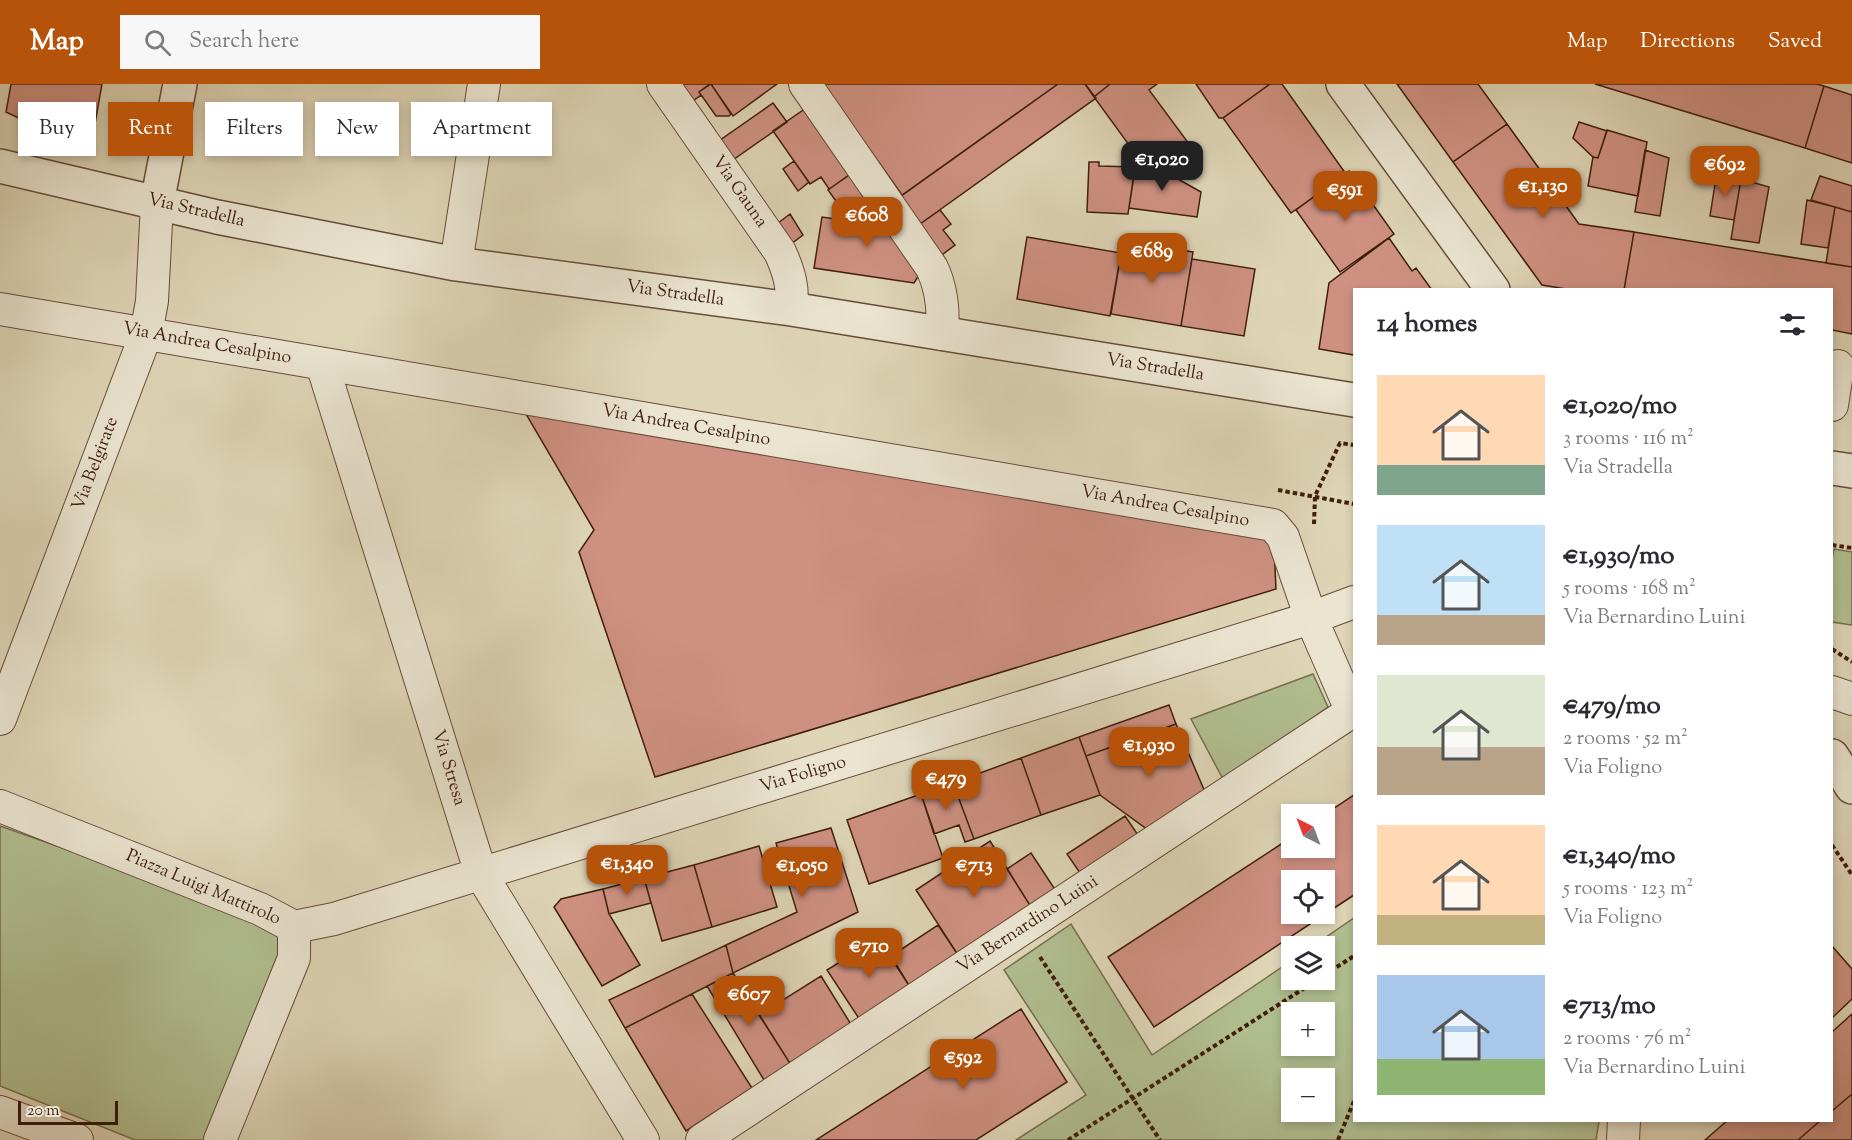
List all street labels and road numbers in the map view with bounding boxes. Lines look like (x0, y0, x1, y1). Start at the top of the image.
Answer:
street label: Via Gauna (705, 151, 773, 233)
street label: Via Stradella (145, 187, 247, 235)
street label: Via Stradella (624, 274, 726, 314)
street label: Via Andrea Cesalpino (121, 316, 294, 372)
street label: Via Stradella (1104, 347, 1206, 389)
street label: Via Andrea Cesalpino (600, 398, 773, 454)
street label: Via Belgirate (66, 413, 126, 515)
street label: Via Andrea Cesalpino (1079, 479, 1252, 535)
street label: Via Stresa (424, 727, 472, 809)
street label: Via Foligno (756, 749, 850, 800)
street label: Piazza Luigi Mattirolo (121, 844, 285, 932)
street label: Via Bernardino Luini (952, 869, 1104, 981)

